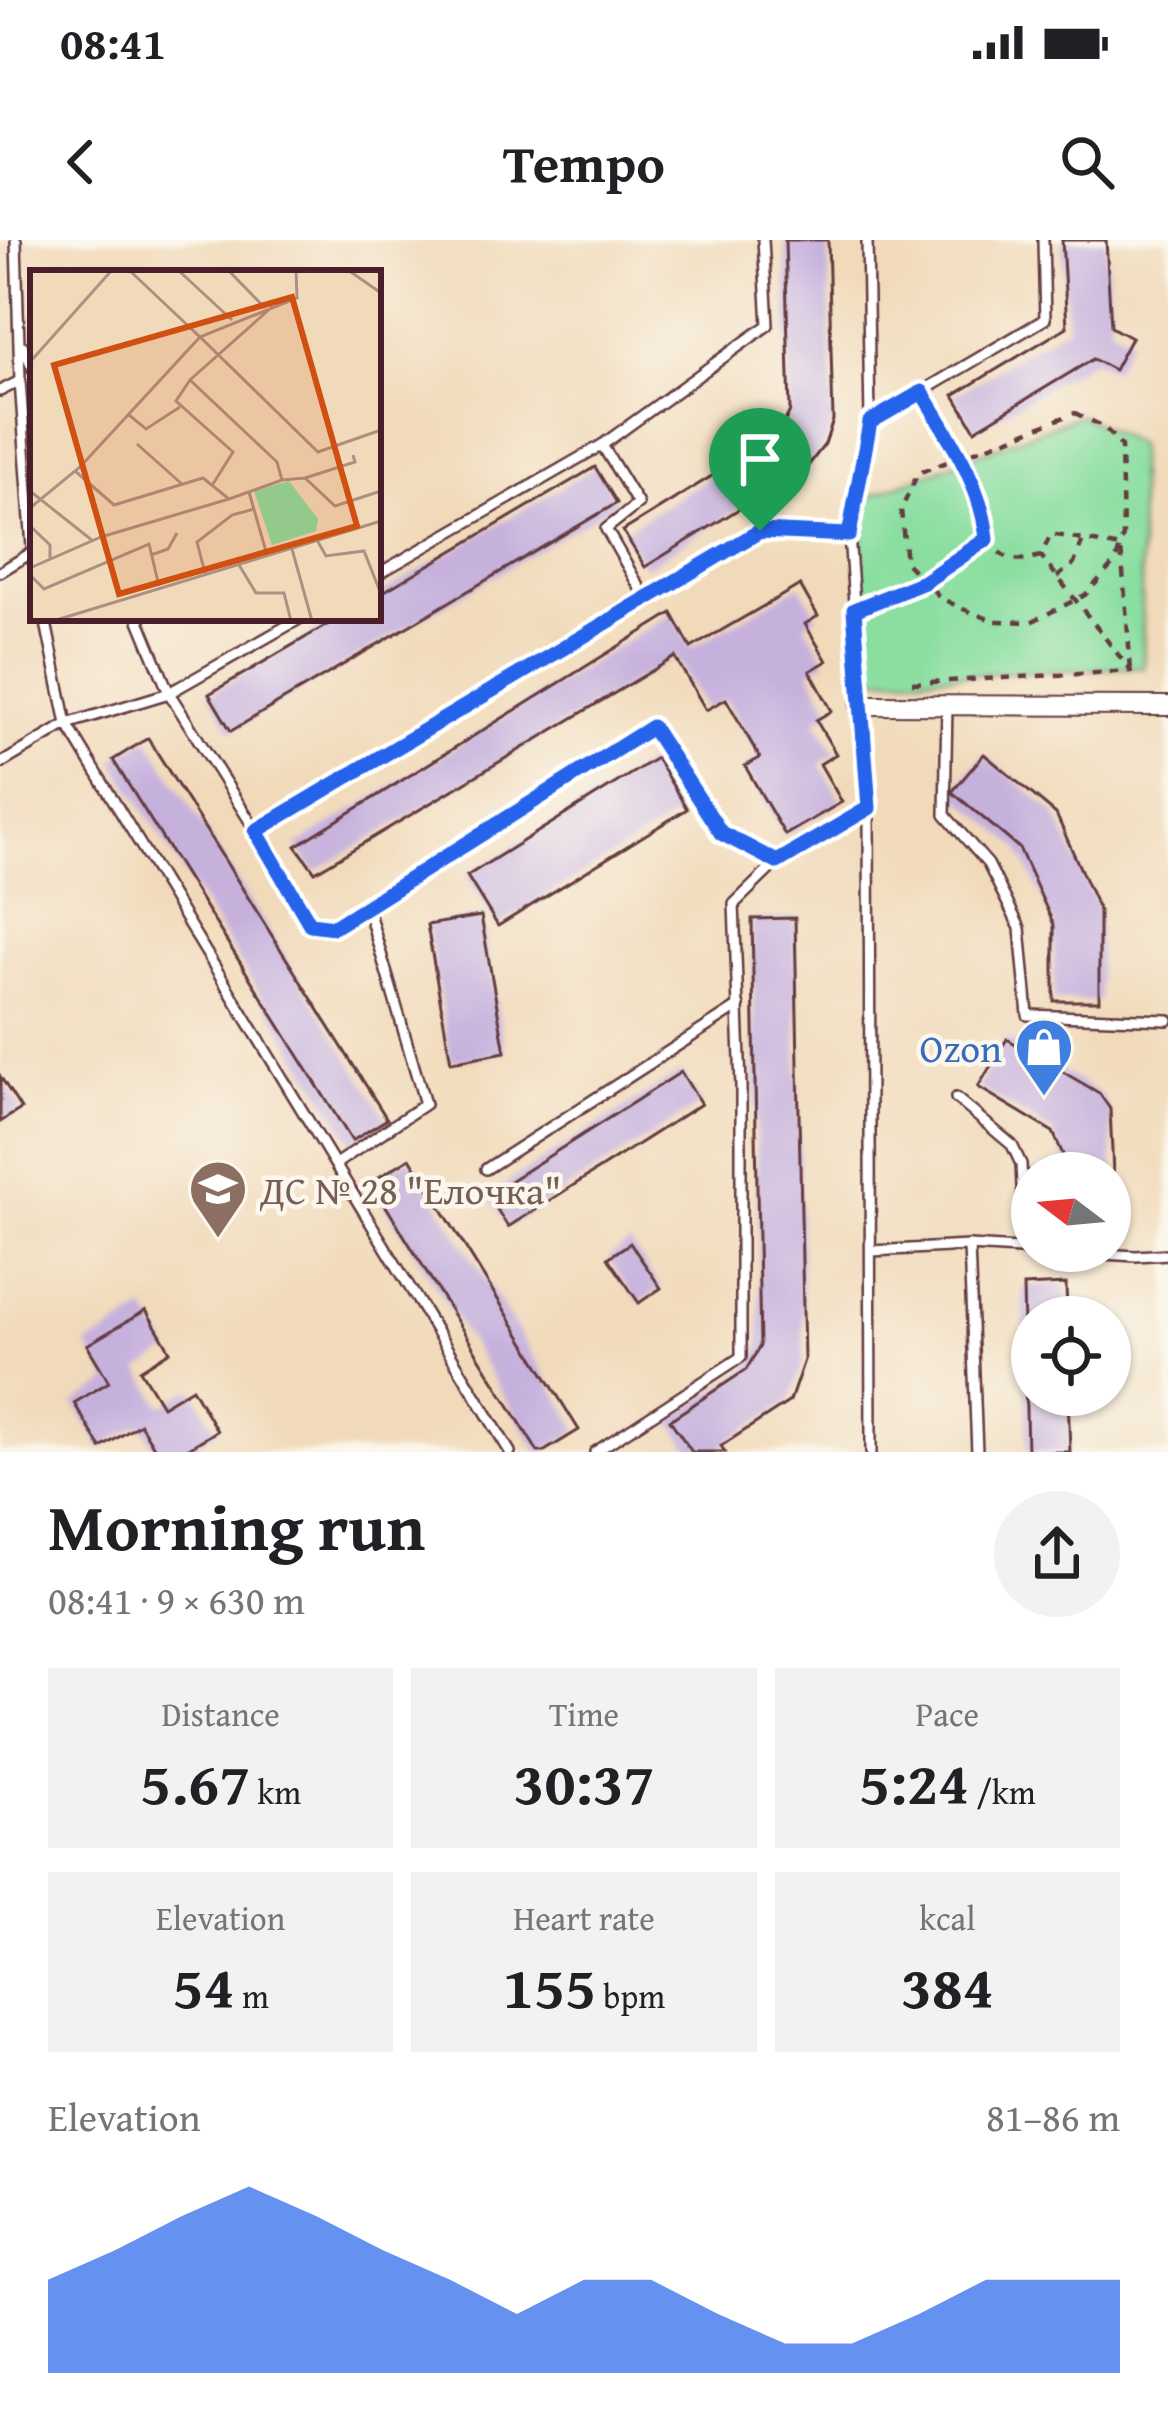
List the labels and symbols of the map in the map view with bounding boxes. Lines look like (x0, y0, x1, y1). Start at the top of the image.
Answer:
inset map (30, 270, 381, 621)
pin (709, 408, 811, 531)
shop icon: Ozon (1013, 1016, 1075, 1098)
place label: Ozon (919, 1019, 1002, 1076)
north arrow (1011, 1152, 1131, 1272)
school or university icon: ДС № 28 "Елочка" (187, 1158, 249, 1240)
place label: ДС № 28 "Елочка" (259, 1161, 562, 1218)

